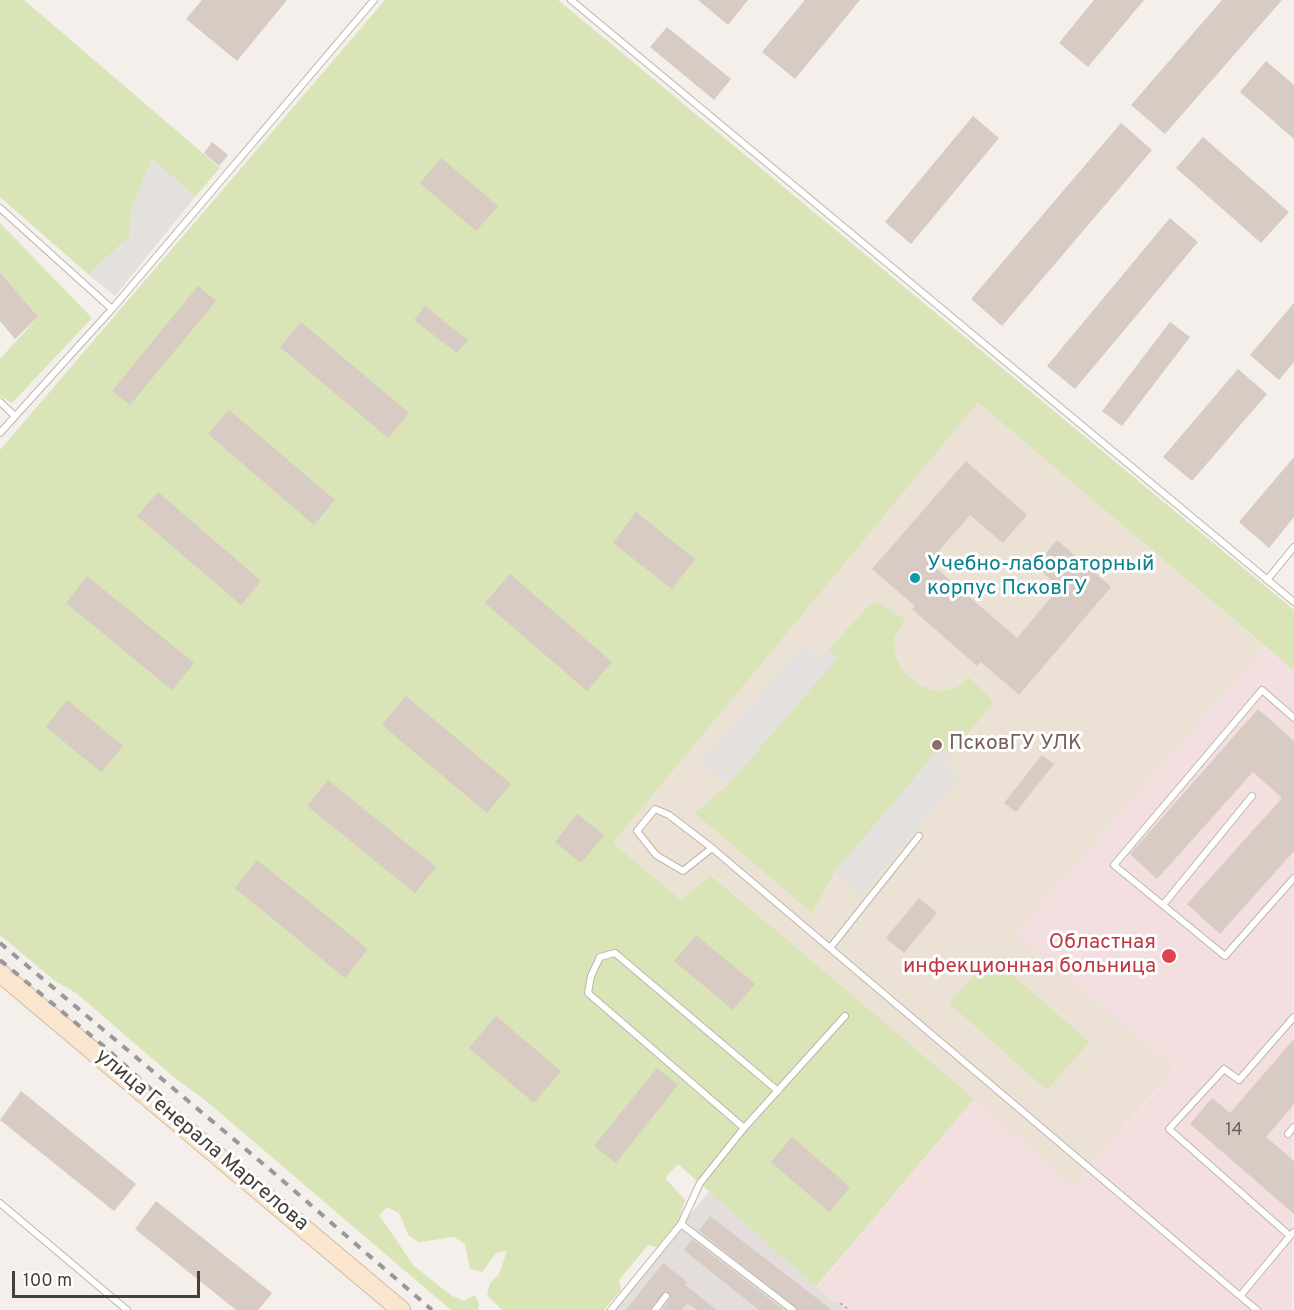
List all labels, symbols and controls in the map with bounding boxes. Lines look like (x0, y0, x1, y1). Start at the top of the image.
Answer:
place label: Учебно-лабораторный корпус ПсковГУ (927, 553, 1154, 603)
marker: Учебно-лабораторный корпус ПсковГУ (908, 571, 922, 585)
place label: ПсковГУ УЛК (949, 732, 1082, 758)
marker: ПсковГУ УЛК (930, 738, 944, 752)
place label: Областная инфекционная больница (903, 931, 1156, 981)
marker: Областная инфекционная больница (1160, 947, 1178, 965)
street label: улица Генерала Маргелова (89, 1044, 313, 1238)
house number: 14 (1225, 1120, 1243, 1142)
scale bar (15, 1259, 202, 1297)
text: 100 m (23, 1270, 72, 1293)

